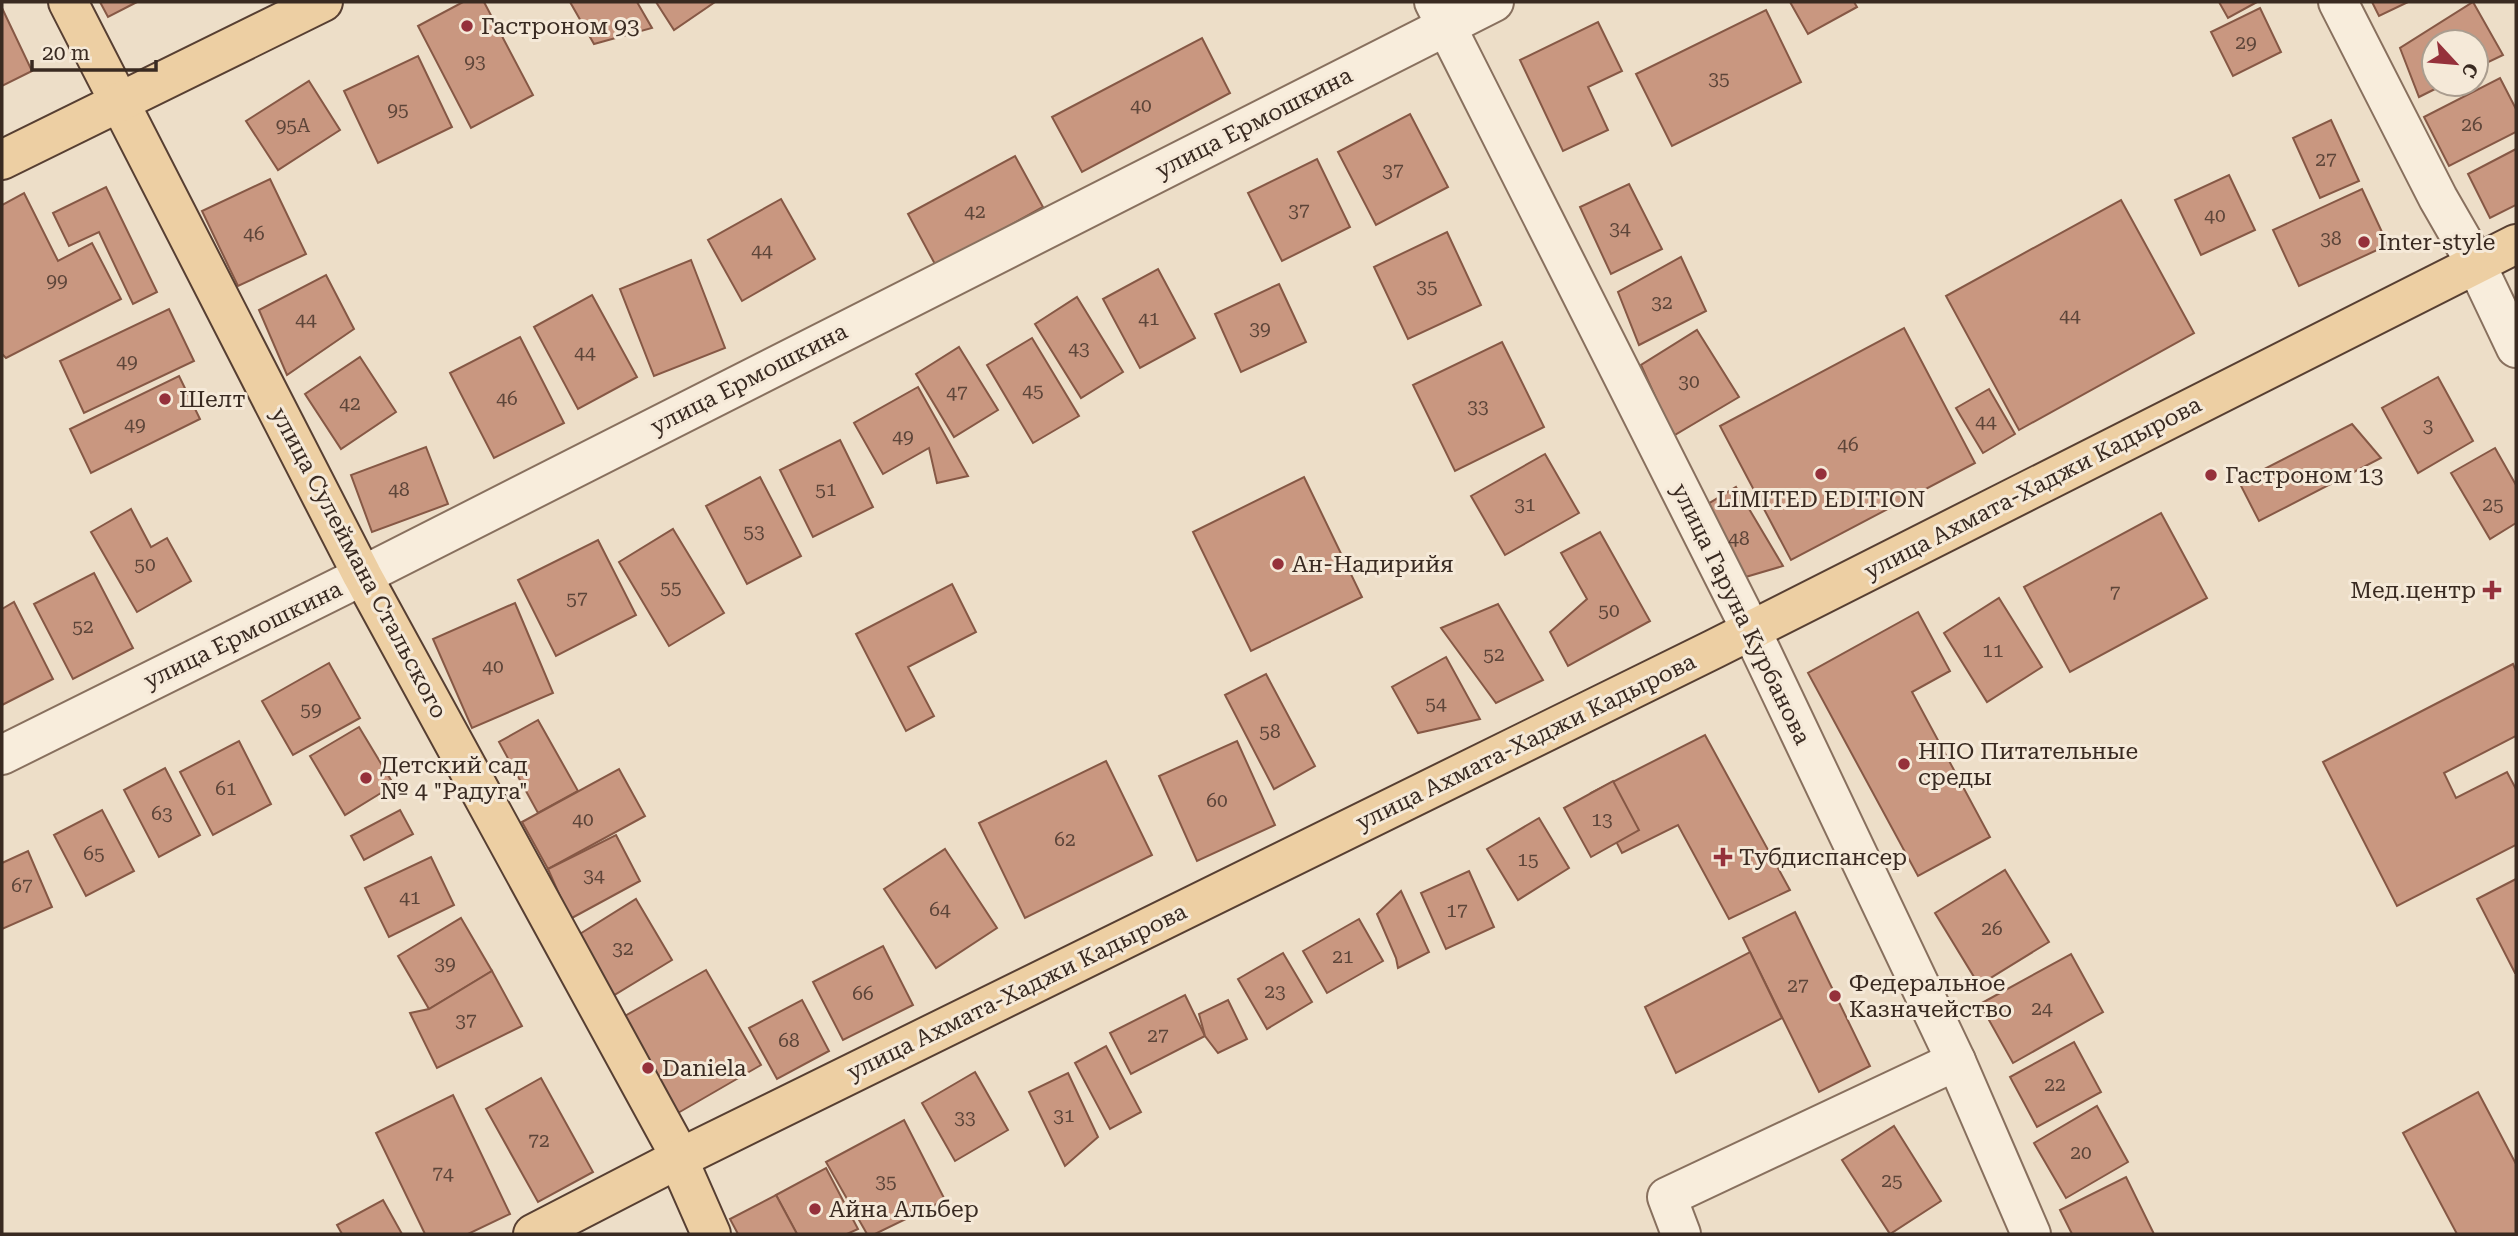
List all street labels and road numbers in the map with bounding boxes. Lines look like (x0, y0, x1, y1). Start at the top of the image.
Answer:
street label: улица Ермошкина (1151, 61, 1357, 184)
street label: улица Ермошкина (646, 317, 852, 440)
street label: улица Ахмата-Хаджи Кадырова (1860, 391, 2206, 585)
street label: улица Сулеймана Стальского (265, 403, 453, 723)
street label: улица Гаруна Курбанова (1666, 479, 1816, 749)
street label: улица Ермошкина (140, 575, 347, 695)
street label: улица Ахмата-Хаджи Кадырова (1352, 648, 1701, 836)
street label: улица Ахмата-Хаджи Кадырова (843, 898, 1192, 1086)

